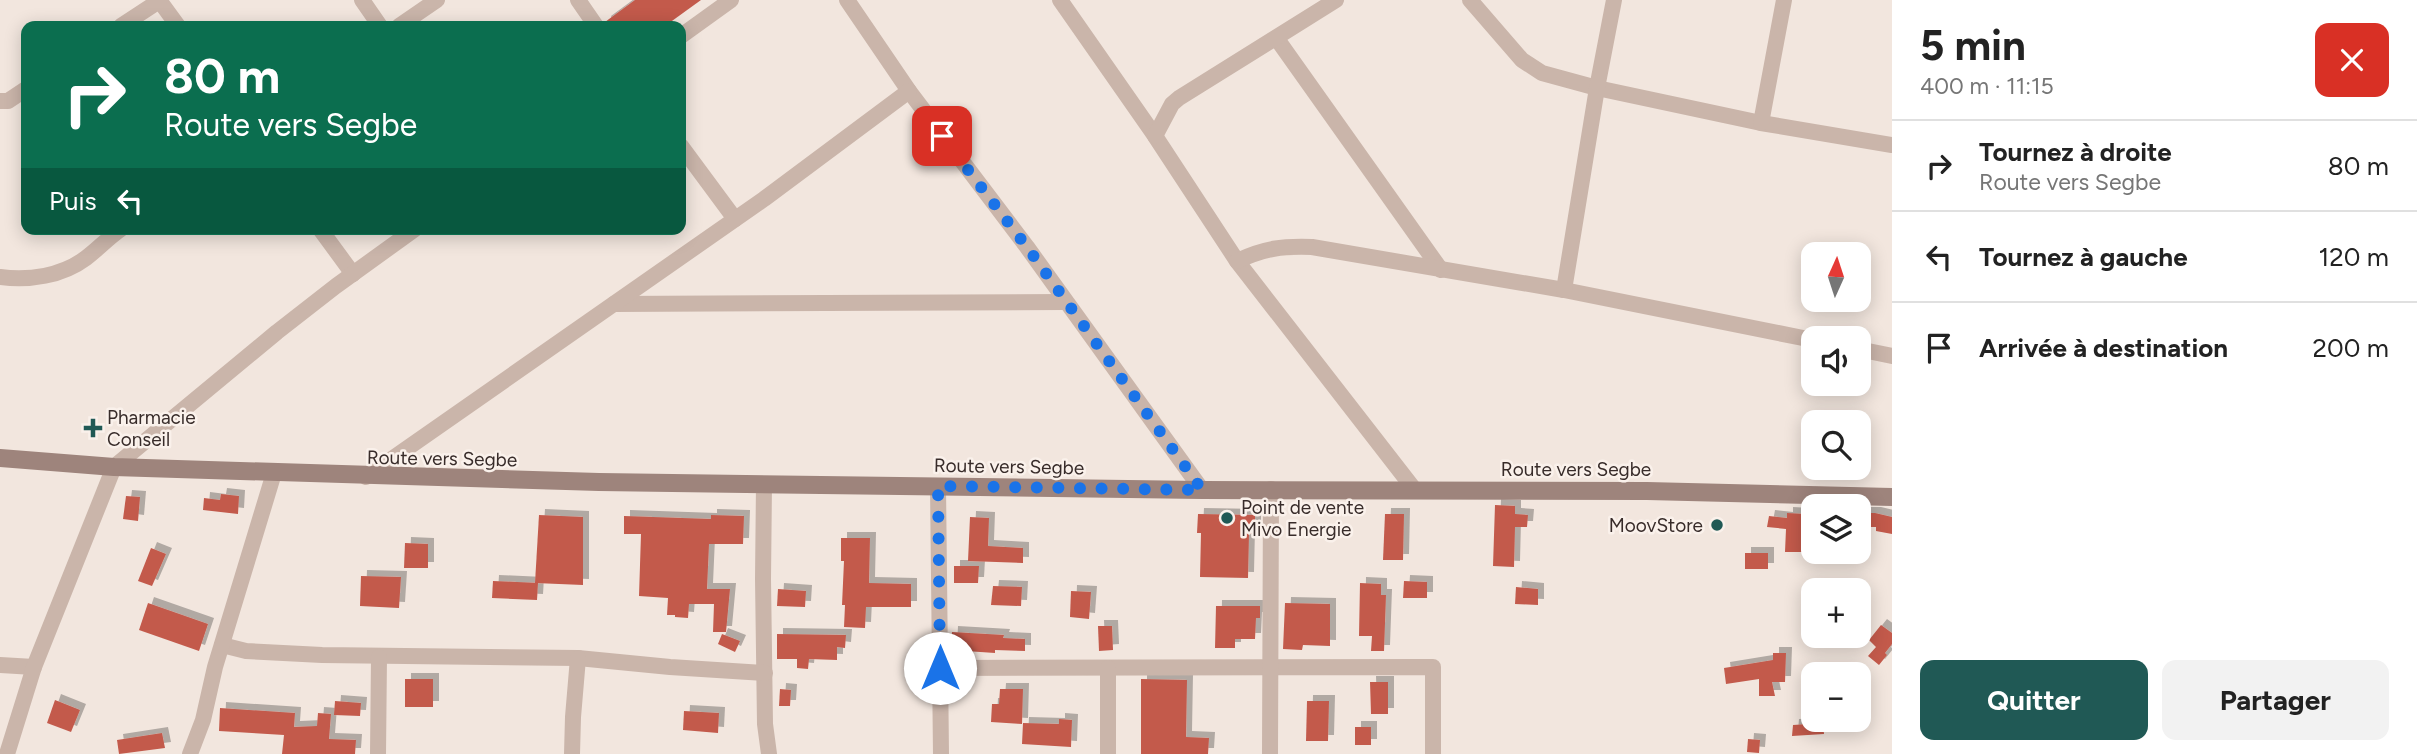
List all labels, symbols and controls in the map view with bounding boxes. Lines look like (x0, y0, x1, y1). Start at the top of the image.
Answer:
text: 5 min (1920, 20, 2026, 71)
button: close (2315, 23, 2389, 97)
text: 80 m (164, 46, 280, 105)
icon: right (49, 49, 140, 140)
text: 400 m · 11:15 (1920, 72, 2054, 100)
text: Route vers Segbe (164, 106, 417, 144)
pin (912, 106, 972, 166)
icon: arrive (923, 117, 961, 155)
text: Tournez à droite (1979, 136, 2172, 168)
icon: right (1920, 147, 1958, 185)
text: 80 m (2328, 150, 2389, 182)
text: Route vers Segbe (1979, 168, 2161, 196)
icon: left (111, 182, 149, 220)
text: Puis (49, 185, 97, 217)
icon: left (1920, 238, 1958, 276)
text: Tournez à gauche (1979, 241, 2188, 273)
text: 120 m (2319, 241, 2389, 273)
north arrow (1801, 242, 1871, 312)
map controls (1801, 242, 1871, 732)
button: sound (1801, 326, 1871, 396)
icon: arrive (1920, 329, 1958, 367)
text: Arrivée à destination (1979, 332, 2228, 364)
text: 200 m (2313, 332, 2389, 364)
place label: Pharmacie Conseil (107, 406, 196, 451)
button: search (1801, 410, 1871, 480)
marker: Pharmacie Conseil (85, 420, 101, 436)
street label: Route vers Segbe (367, 446, 517, 471)
street label: Route vers Segbe (934, 454, 1084, 479)
street label: Route vers Segbe (1501, 458, 1651, 481)
button: layers (1801, 494, 1871, 564)
place label: Point de vente Mivo Energie (1241, 496, 1364, 541)
marker: Point de vente Mivo Energie (1219, 510, 1235, 526)
place label: MoovStore (1609, 514, 1703, 537)
marker: MoovStore (1709, 517, 1725, 533)
button: + (1801, 578, 1871, 648)
position arrow (903, 631, 977, 705)
button: Quitter (1920, 660, 2148, 740)
button: Partager (2162, 660, 2389, 740)
button: − (1801, 662, 1871, 732)

